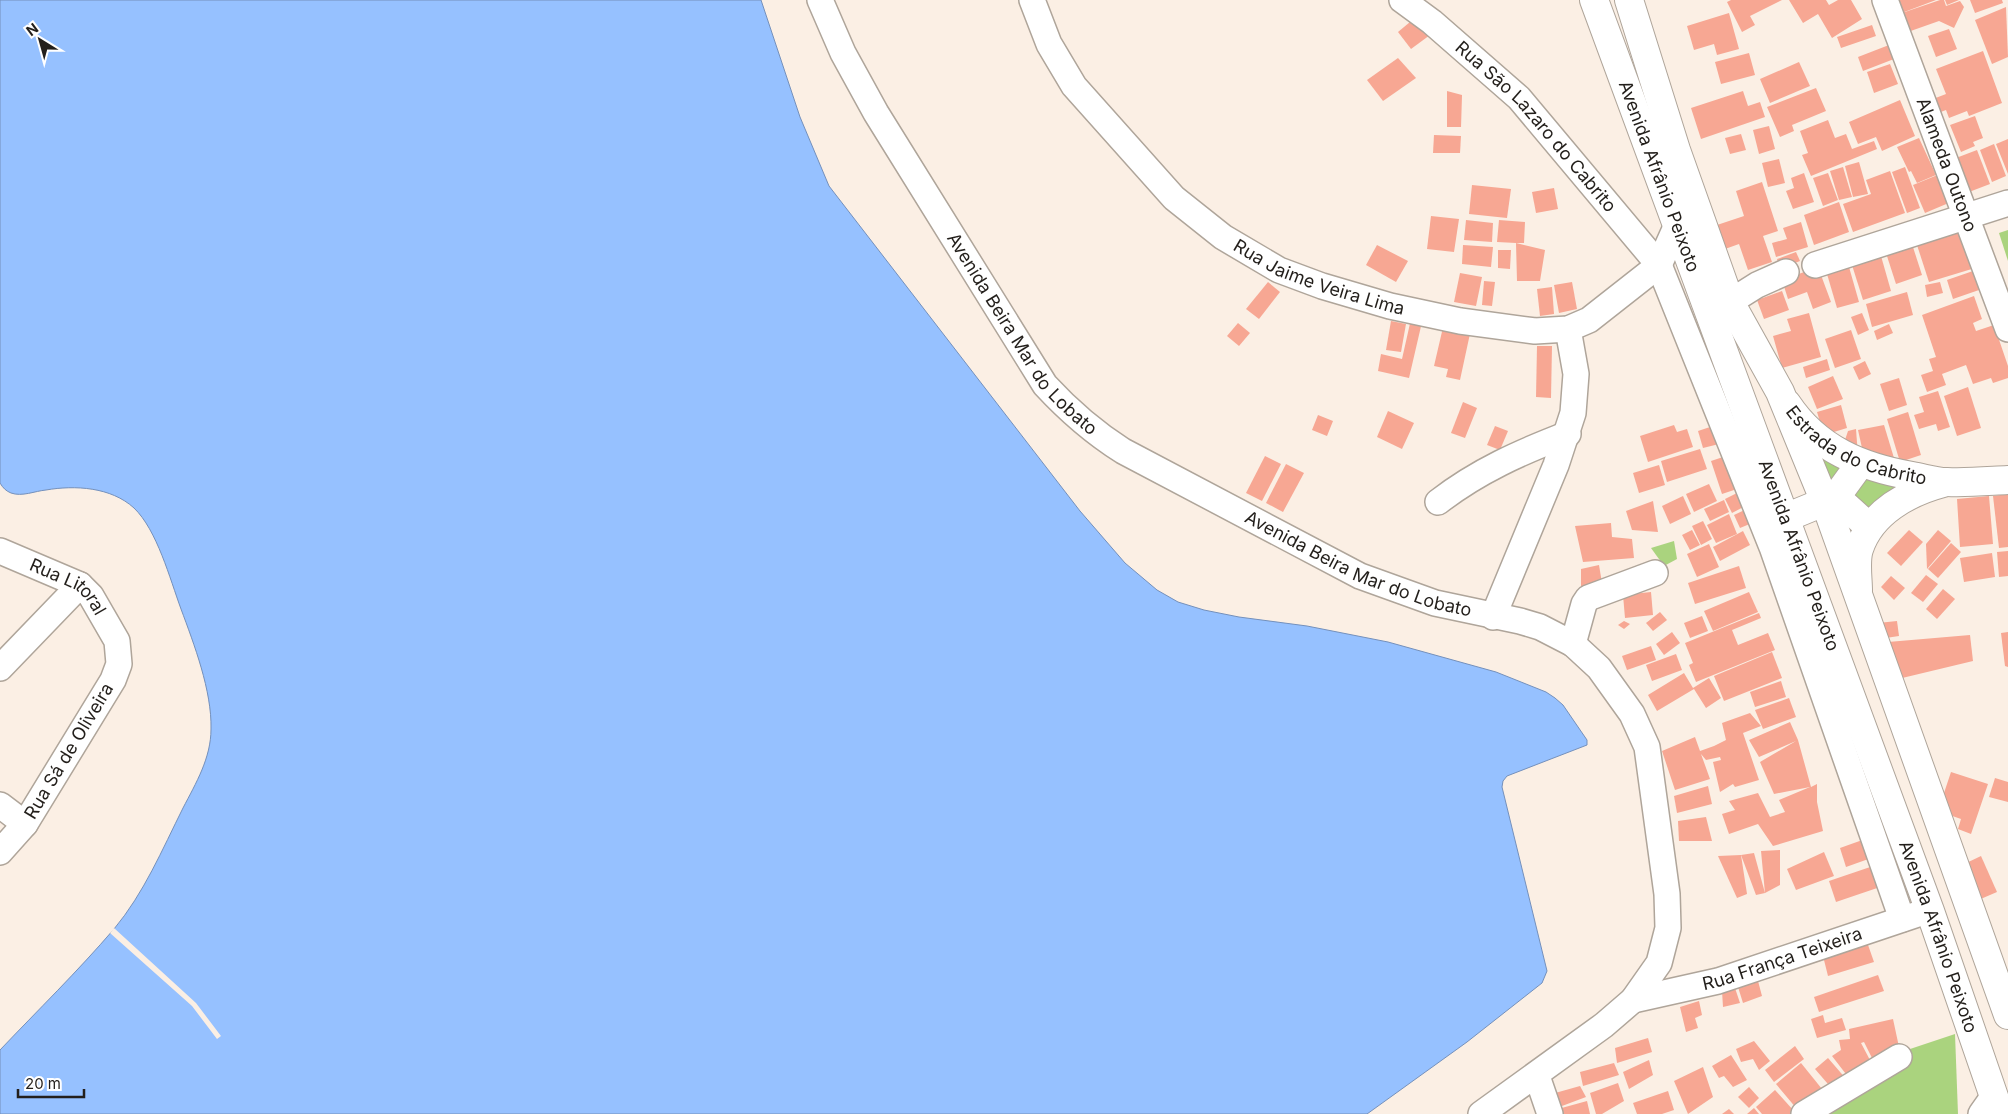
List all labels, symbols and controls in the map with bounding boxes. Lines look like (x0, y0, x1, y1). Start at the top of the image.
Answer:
north arrow (15, 15, 65, 65)
text: N (22, 19, 41, 39)
street label: Rua São Lazaro do Cabrito (1451, 36, 1621, 216)
street label: Avenida Afrânio Peixoto (1615, 78, 1704, 275)
street label: Alameda Outono (1912, 95, 1982, 235)
street label: Avenida Beira Mar do Lobato (943, 229, 1102, 439)
street label: Rua Jaime Veira Lima (1230, 235, 1407, 319)
street label: Estrada do Cabrito (1782, 401, 1929, 489)
street label: Avenida Afrânio Peixoto (1754, 457, 1844, 654)
street label: Avenida Beira Mar do Lobato (1242, 506, 1473, 620)
street label: Rua Litoral (27, 554, 111, 619)
street label: Rua Sá de Oliveira (20, 679, 117, 822)
street label: Avenida Afrânio Peixoto (1895, 838, 1982, 1036)
street label: Rua França Teixeira (1700, 922, 1865, 994)
scale bar (18, 1066, 84, 1098)
text: 20 m (25, 1074, 61, 1093)

